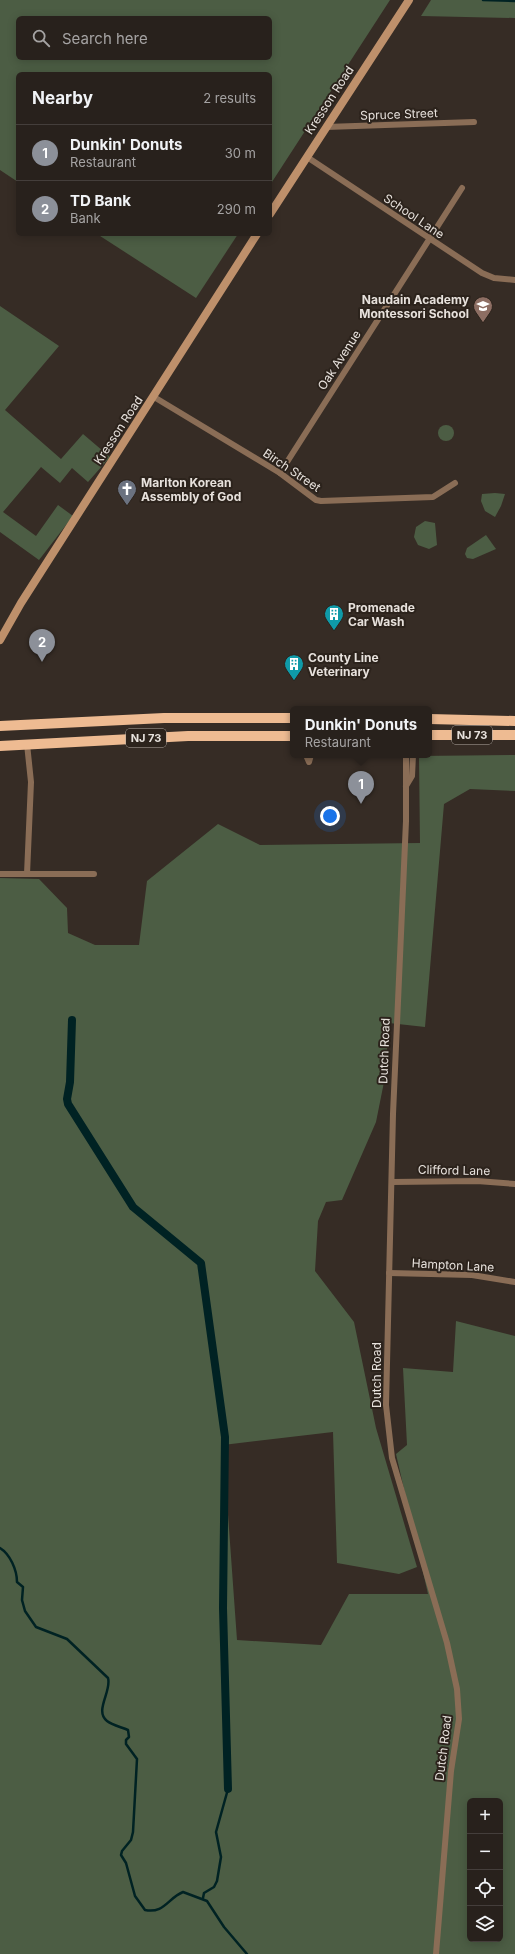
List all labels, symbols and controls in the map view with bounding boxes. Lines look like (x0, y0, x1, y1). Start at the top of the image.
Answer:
search box (16, 16, 272, 60)
icon: search (30, 27, 52, 49)
text: Search here (62, 29, 148, 48)
street label: Kresson Road (301, 63, 357, 137)
text: Nearby (32, 88, 93, 108)
text: 2 results (203, 90, 256, 106)
street label: Spruce Street (360, 105, 438, 123)
text: Dunkin' Donuts (70, 135, 182, 154)
text: 1 (42, 145, 48, 161)
text: 30 m (225, 145, 256, 161)
text: Restaurant (70, 154, 136, 170)
street label: School Lane (381, 190, 447, 242)
text: TD Bank (70, 191, 131, 210)
text: 2 (41, 201, 49, 217)
text: 290 m (217, 201, 256, 217)
text: Bank (70, 210, 101, 226)
place label: Naudain Academy Montessori School (359, 292, 470, 321)
school or university icon: Naudain Academy Montessori School (472, 295, 494, 323)
street label: Oak Avenue (314, 327, 364, 393)
street label: Kresson Road (90, 393, 146, 467)
street label: Birch Street (260, 445, 324, 495)
place label: Marlton Korean Assembly of God (141, 475, 241, 504)
church icon: Marlton Korean Assembly of God (116, 478, 138, 506)
place label: Promenade Car Wash (348, 600, 415, 629)
building icon: Promenade Car Wash (323, 603, 345, 631)
pin: 2 (29, 629, 55, 662)
place label: County Line Veterinary (308, 650, 379, 679)
building icon: County Line Veterinary (283, 653, 305, 681)
popup (290, 706, 432, 758)
text: Dunkin' Donuts (305, 715, 417, 734)
road number: NJ 73 (452, 726, 492, 744)
road number: NJ 73 (126, 729, 166, 747)
text: Restaurant (305, 734, 371, 750)
pin: 1 (348, 771, 374, 804)
your location (320, 806, 340, 826)
street label: Dutch Road (375, 1018, 393, 1084)
street label: Clifford Lane (418, 1162, 490, 1178)
street label: Hampton Lane (411, 1255, 495, 1275)
street label: Dutch Road (369, 1342, 384, 1408)
street label: Dutch Road (432, 1714, 454, 1782)
map controls (467, 1798, 503, 1942)
button: + (467, 1798, 503, 1834)
button: − (467, 1834, 503, 1870)
button: locate (467, 1870, 503, 1906)
button: layers (467, 1906, 503, 1942)

